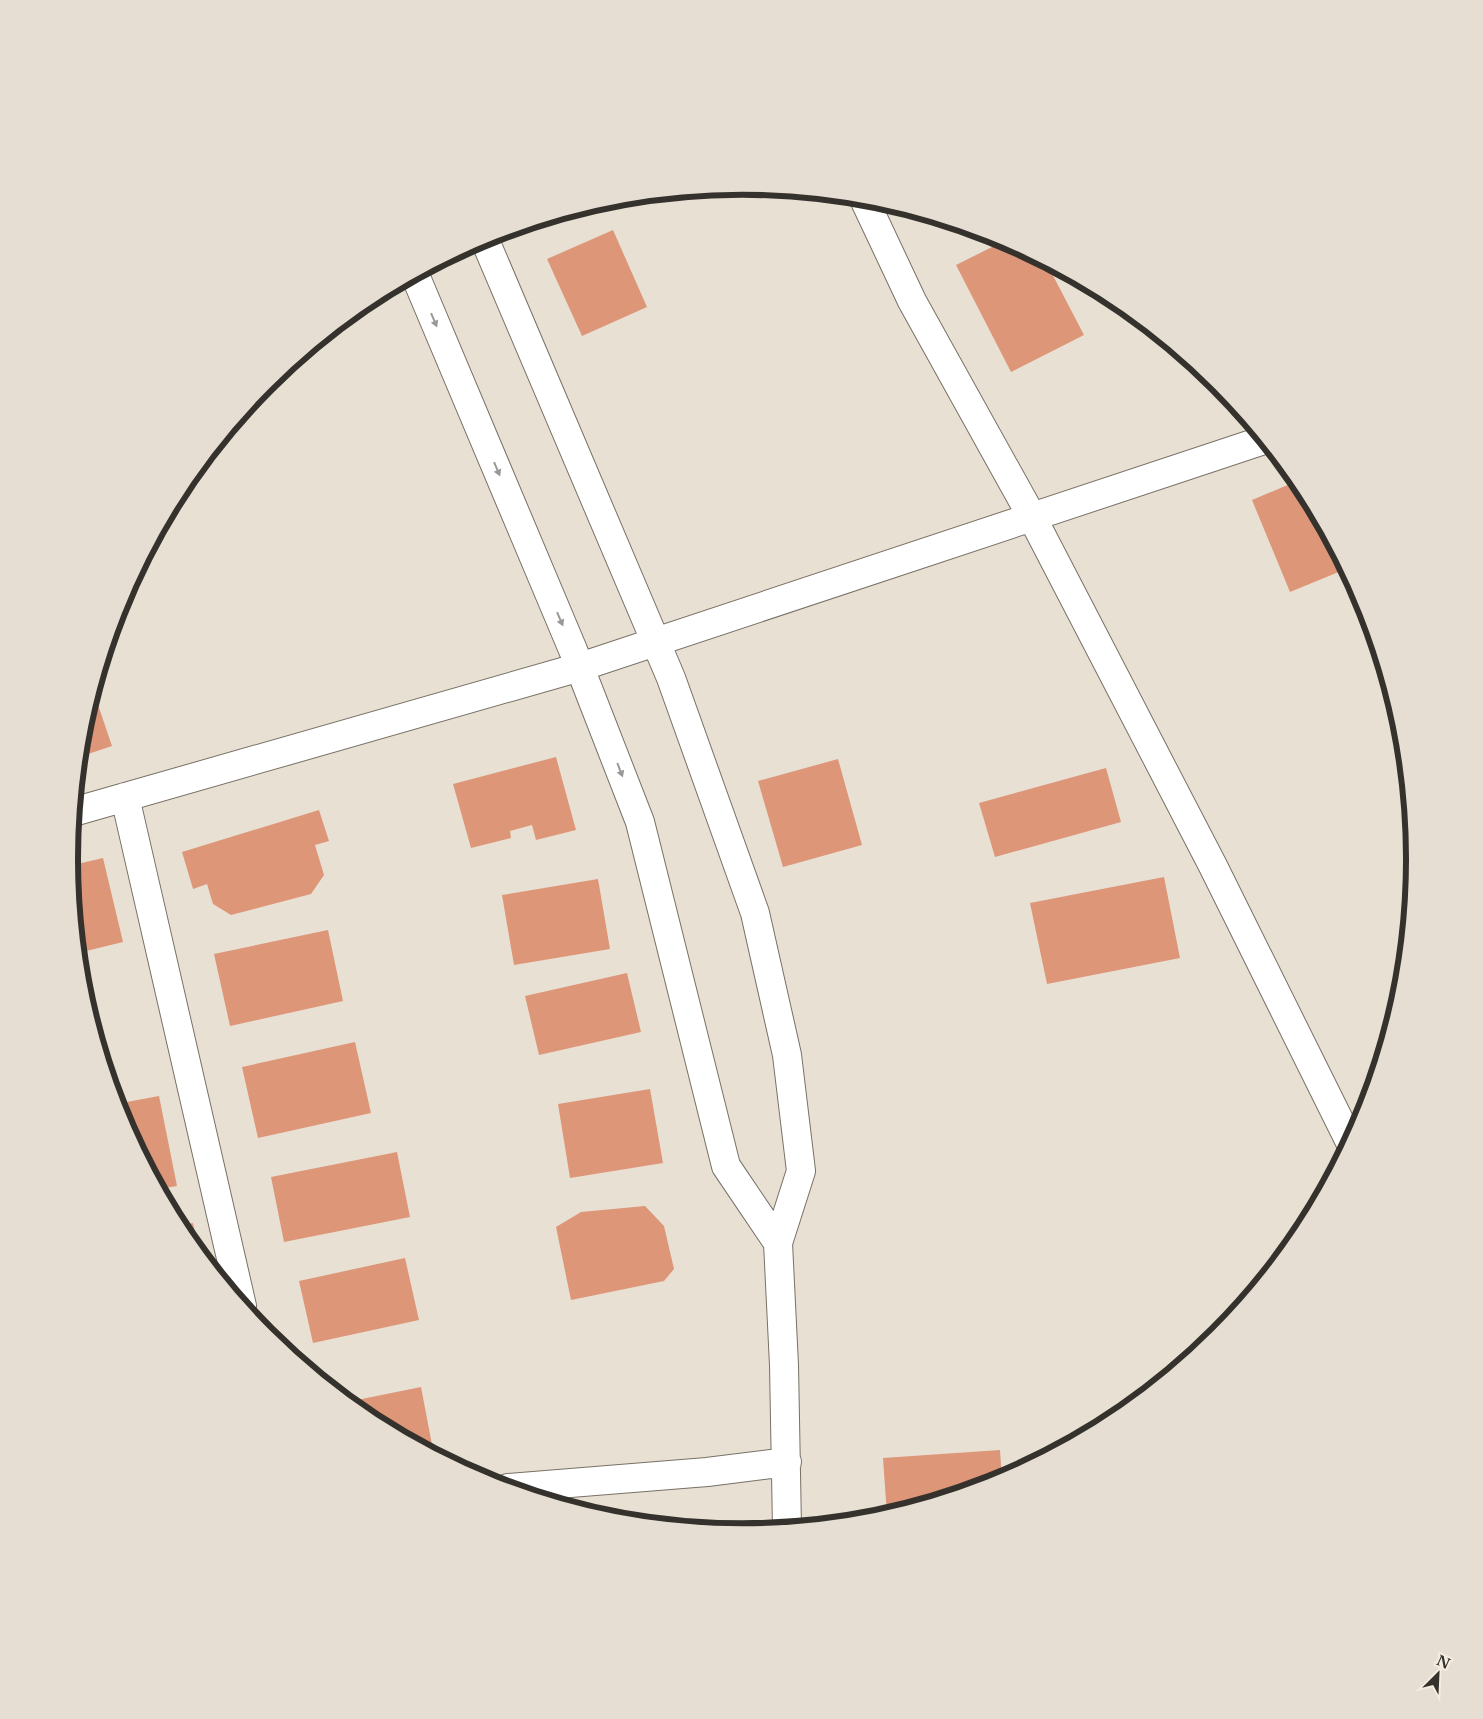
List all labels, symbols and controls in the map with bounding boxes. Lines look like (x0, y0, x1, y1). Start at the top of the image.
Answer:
one-way arrow (431, 313, 439, 327)
one-way arrow (494, 462, 502, 476)
one-way arrow (556, 612, 564, 627)
one-way arrow (617, 763, 624, 778)
north arrow (1413, 1649, 1463, 1699)
text: N (1434, 1651, 1453, 1673)

